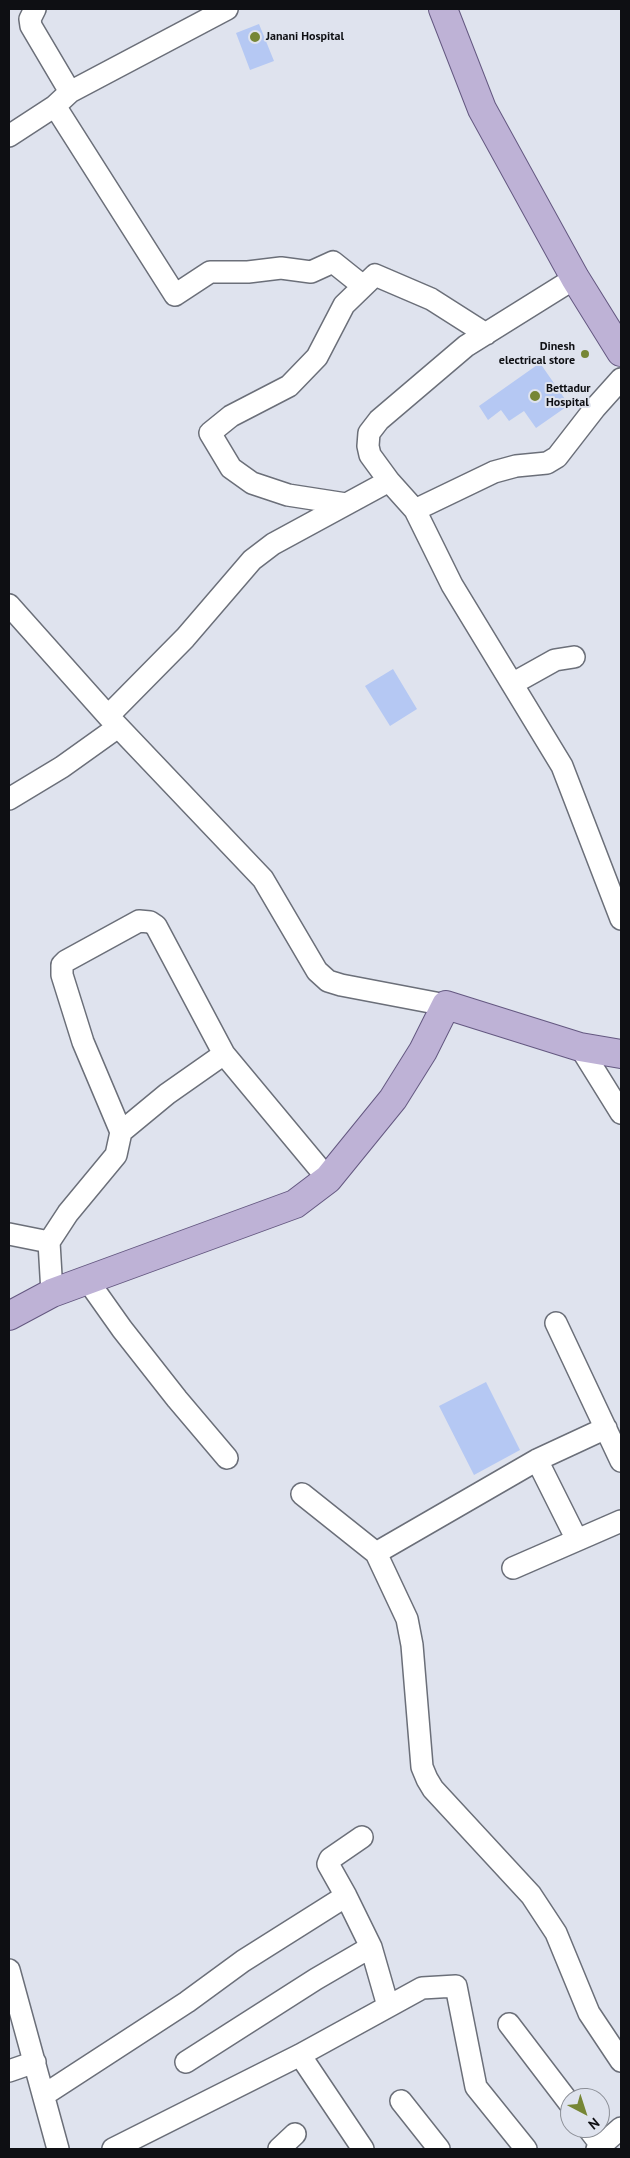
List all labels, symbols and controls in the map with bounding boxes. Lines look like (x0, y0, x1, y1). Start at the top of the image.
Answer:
marker: Janani Hospital (248, 30, 262, 44)
place label: Janani Hospital (266, 30, 344, 44)
place label: Dinesh electrical store (499, 340, 575, 368)
marker: Dinesh electrical store (579, 348, 591, 360)
place label: Bettadur Hospital (546, 382, 591, 410)
marker: Bettadur Hospital (528, 389, 542, 403)
north arrow (560, 2088, 610, 2138)
text: N (585, 2114, 603, 2134)

